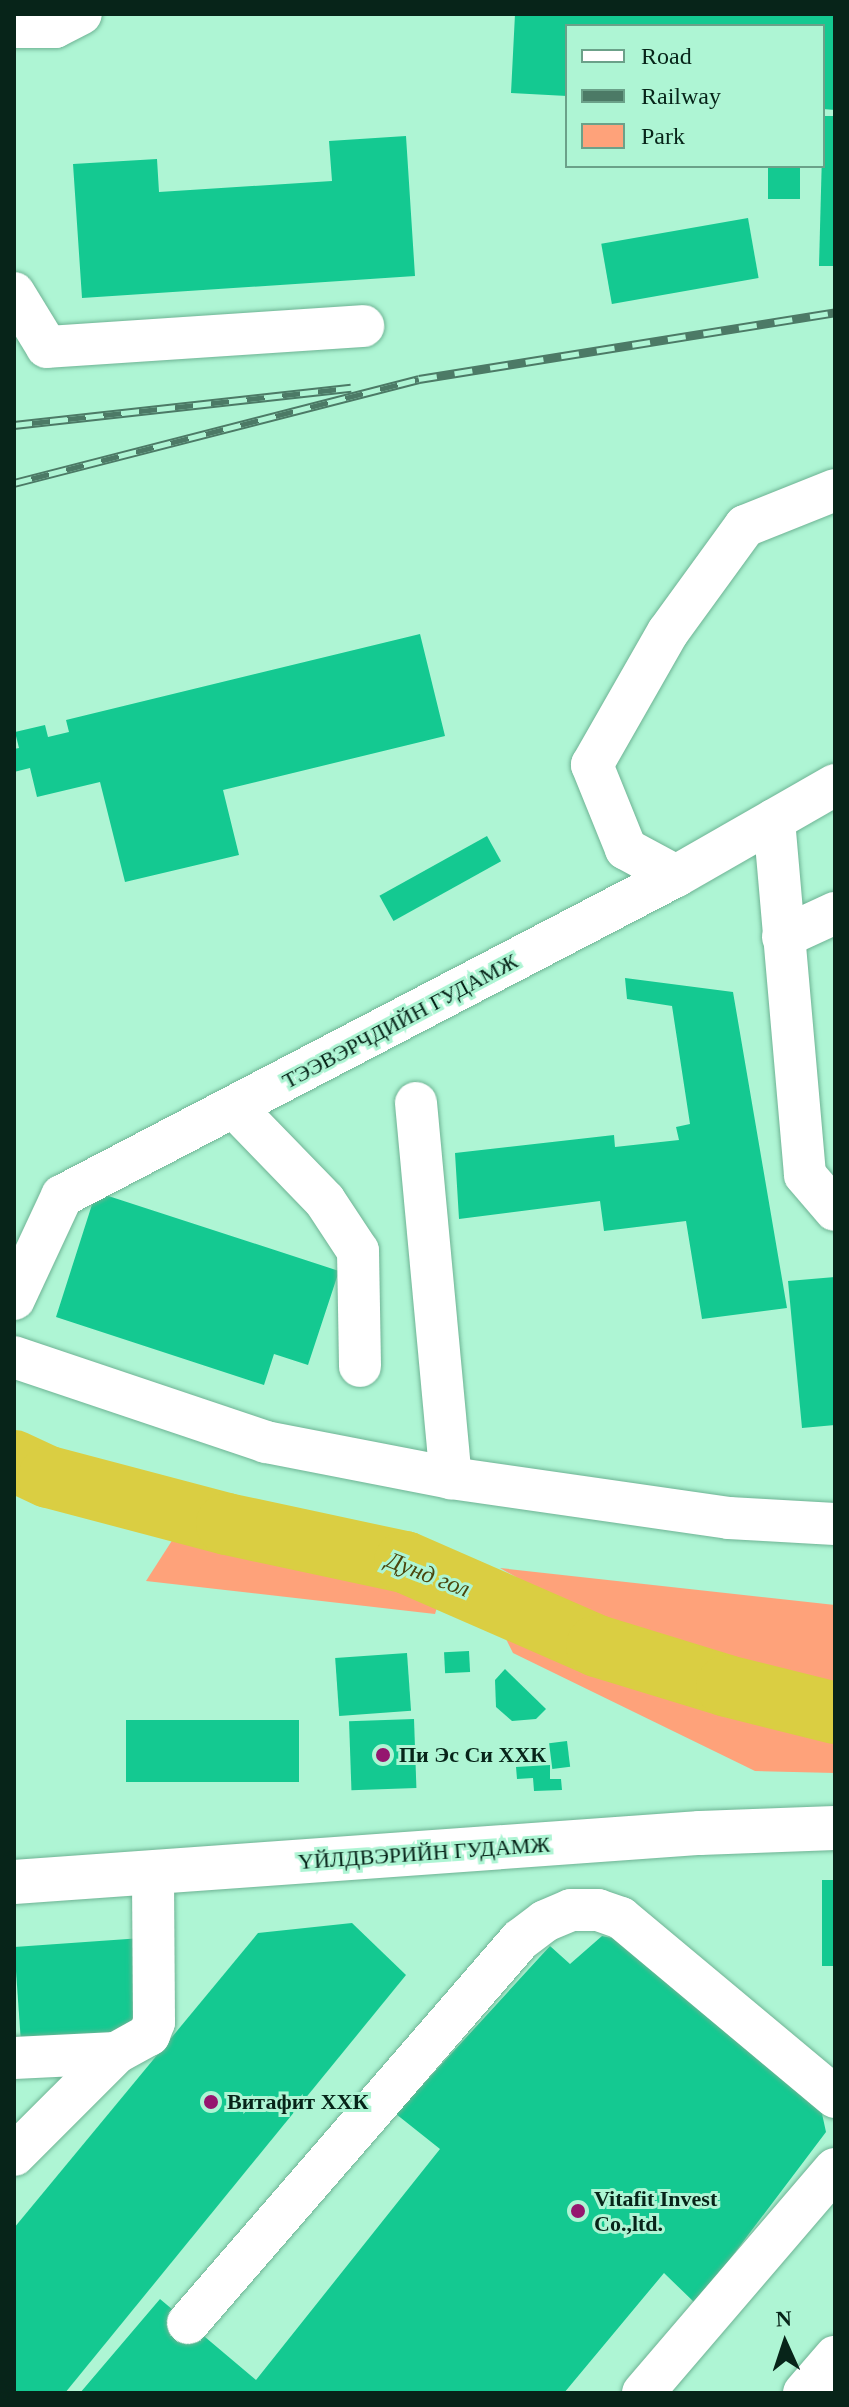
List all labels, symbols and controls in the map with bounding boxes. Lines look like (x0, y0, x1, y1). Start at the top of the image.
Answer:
legend (565, 24, 825, 168)
text: Road (641, 43, 692, 69)
text: Railway (641, 83, 721, 109)
text: Park (641, 123, 685, 149)
street label: ТЭЭВЭРЧДИЙН ГУДАМЖ (278, 948, 522, 1094)
water label: Дунд гол (382, 1546, 474, 1604)
place label: Пи Эс Си ХХК (399, 1742, 546, 1768)
marker: Пи Эс Си ХХК (374, 1746, 392, 1764)
street label: YЙЛДВЭРИЙН ГУДАМЖ (297, 1831, 551, 1875)
place label: Витафит ХХК (227, 2089, 368, 2115)
marker: Витафит ХХК (202, 2093, 220, 2111)
place label: Vitafit Invest Co.,ltd. (594, 2185, 717, 2236)
marker: Vitafit Invest Co.,ltd. (569, 2202, 587, 2220)
north arrow (745, 2303, 825, 2383)
text: N (775, 2306, 792, 2331)

